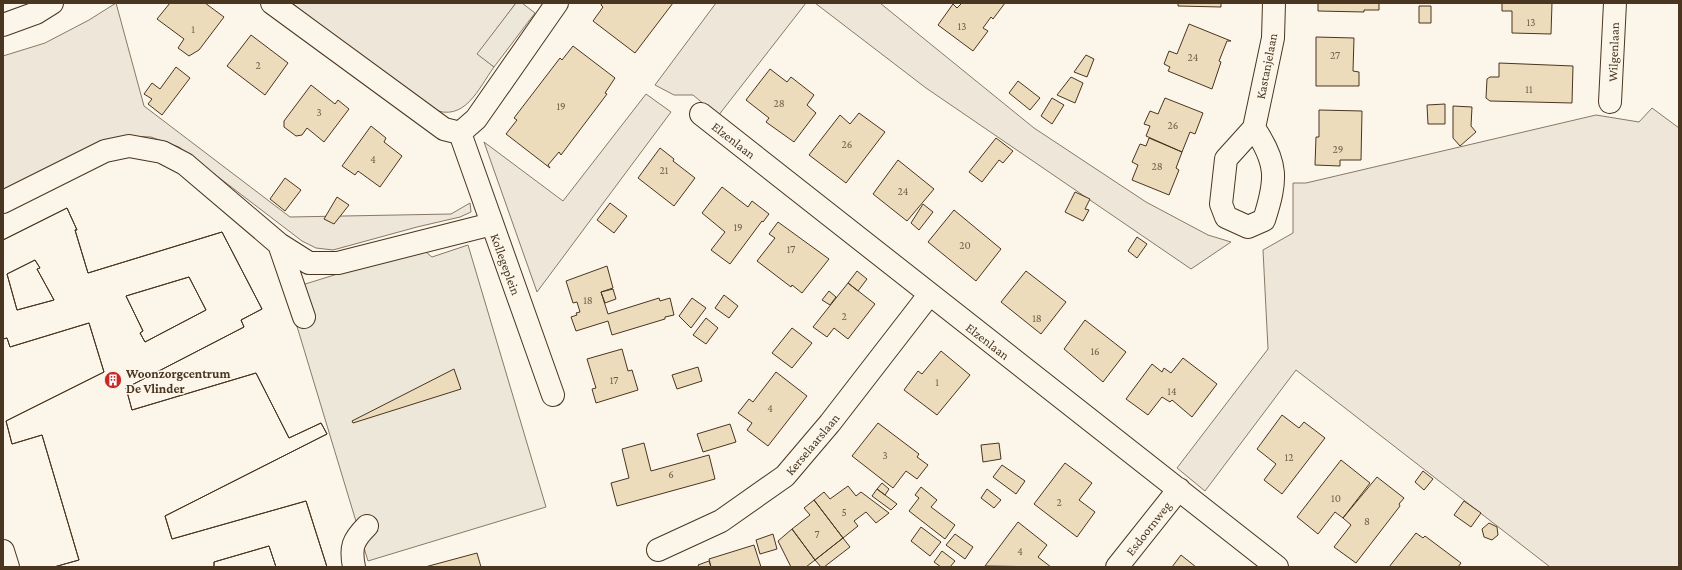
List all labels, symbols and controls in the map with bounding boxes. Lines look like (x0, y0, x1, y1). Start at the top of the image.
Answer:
house number: 13 (1527, 16, 1535, 28)
house number: 13 (958, 20, 966, 32)
street label: Wilgenlaan (1605, 22, 1622, 82)
house number: 1 (191, 23, 195, 35)
street label: Kastanjelaan (1253, 32, 1281, 101)
house number: 27 (1330, 49, 1340, 61)
house number: 24 (1188, 51, 1199, 63)
house number: 2 (255, 59, 261, 71)
house number: 11 (1525, 83, 1533, 95)
house number: 28 (773, 97, 785, 109)
house number: 19 (556, 100, 566, 112)
house number: 3 (316, 106, 322, 118)
street label: Elzenlaan (709, 119, 758, 162)
house number: 26 (1168, 119, 1178, 131)
house number: 26 (842, 138, 852, 150)
house number: 29 (1333, 143, 1343, 155)
house number: 4 (370, 153, 376, 165)
house number: 28 (1151, 160, 1163, 172)
house number: 21 (660, 164, 669, 176)
house number: 24 (898, 185, 909, 197)
house number: 19 (733, 221, 743, 233)
street label: Kollegeplein (487, 231, 524, 297)
house number: 20 (959, 239, 971, 251)
house number: 17 (787, 243, 795, 255)
house number: 18 (583, 294, 593, 306)
house number: 2 (841, 310, 847, 322)
house number: 18 (1032, 312, 1042, 324)
street label: Elzenlaan (963, 320, 1012, 363)
house number: 16 (1090, 345, 1100, 357)
place label: Woonzorgcentrum De Vlinder (125, 366, 230, 396)
building icon: Woonzorgcentrum De Vlinder (103, 370, 123, 390)
house number: 17 (610, 374, 618, 386)
house number: 1 (935, 376, 939, 388)
house number: 14 (1167, 385, 1177, 397)
house number: 4 (767, 402, 773, 414)
street label: Kerselaarslaan (782, 410, 843, 478)
house number: 3 (882, 449, 888, 461)
house number: 12 (1285, 451, 1293, 463)
house number: 6 (668, 468, 674, 480)
house number: 10 (1331, 492, 1341, 504)
house number: 2 (1056, 496, 1062, 508)
street label: Esdoornweg (1122, 498, 1175, 559)
house number: 5 (841, 506, 847, 518)
house number: 8 (1364, 515, 1370, 527)
house number: 7 (814, 528, 820, 540)
house number: 4 (1017, 545, 1023, 557)

